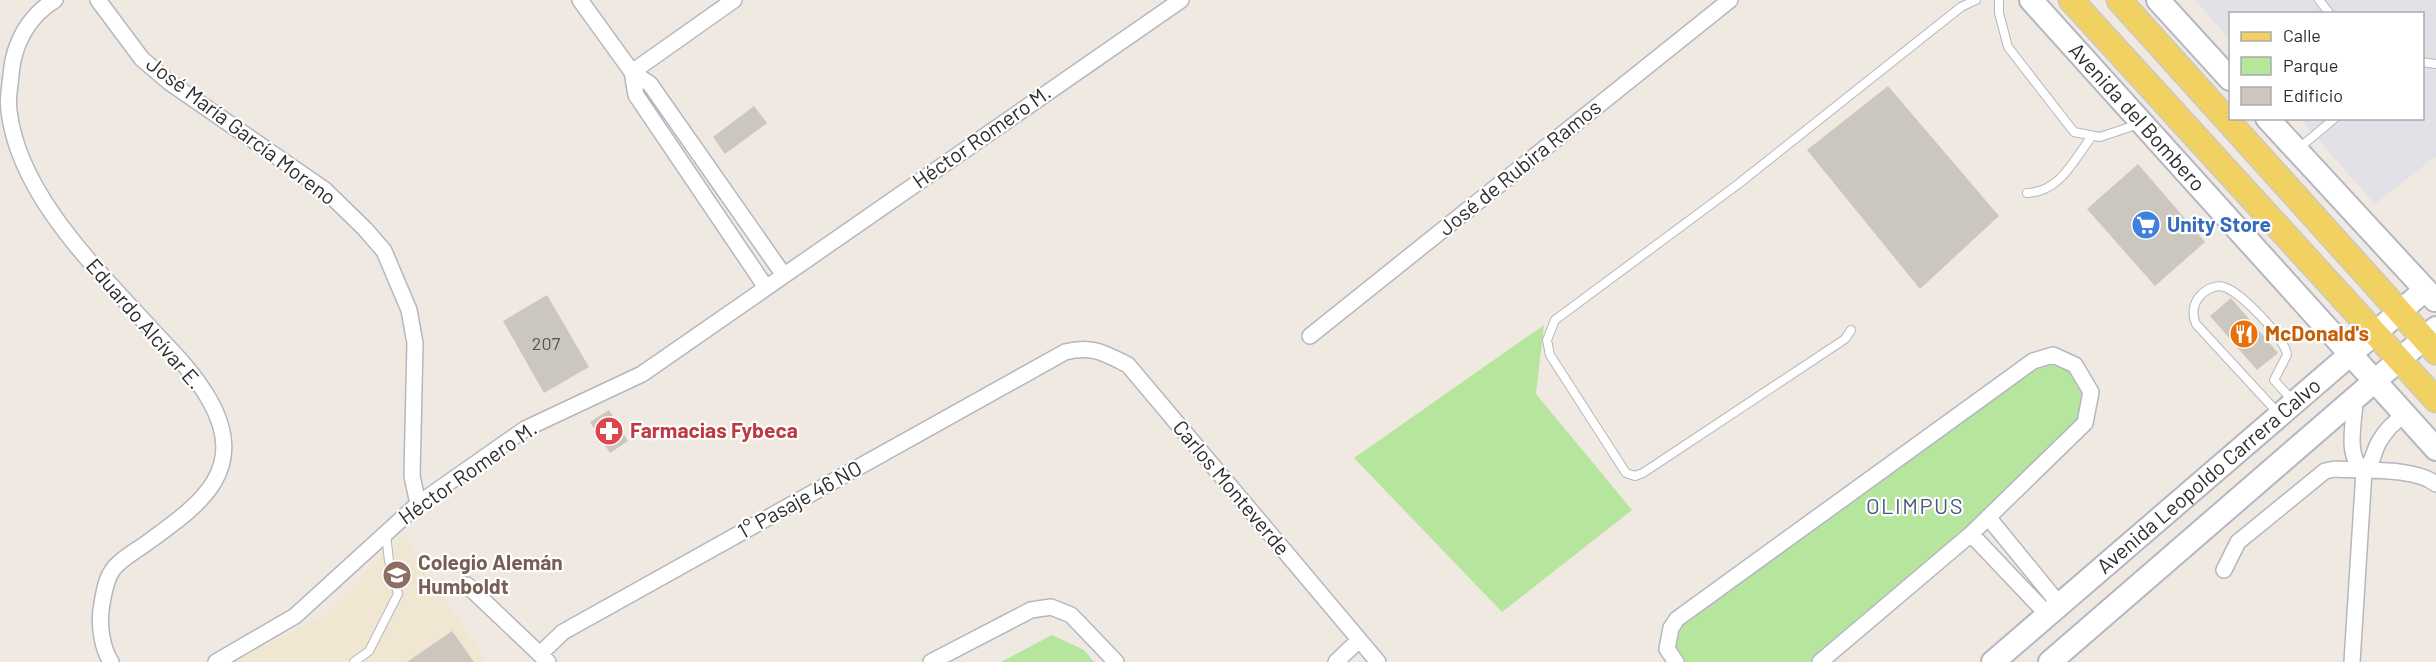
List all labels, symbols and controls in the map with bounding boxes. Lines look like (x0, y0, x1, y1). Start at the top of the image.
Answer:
legend (2229, 12, 2424, 120)
text: Calle (2283, 24, 2321, 46)
street label: Avenida del Bombero (2065, 37, 2211, 196)
street label: José María García Moreno (142, 50, 342, 209)
text: Parque (2283, 54, 2338, 76)
street label: Héctor Romero M. (907, 79, 1055, 193)
text: Edificio (2283, 84, 2343, 106)
street label: José de Rubira Ramos (1433, 94, 1605, 240)
supermarket icon: Unity Store (2130, 209, 2162, 241)
place label: Unity Store (2167, 211, 2271, 236)
street label: Eduardo Alcívar E. (82, 253, 209, 393)
restaurant icon: McDonald's (2228, 318, 2260, 350)
place label: McDonald's (2265, 320, 2369, 345)
house number: 207 (532, 332, 561, 354)
street label: Avenida Leopoldo Carrera Calvo (2091, 372, 2325, 578)
street label: Carlos Monteverde (1168, 414, 1296, 560)
street label: Héctor Romero M. (393, 415, 541, 529)
pharmacy icon: Farmacias Fybeca (593, 415, 625, 447)
place label: Farmacias Fybeca (630, 417, 798, 442)
street label: 1° Pasaje 46 NO (733, 454, 866, 543)
district label: OLIMPUS (1866, 492, 1964, 518)
place label: Colegio Alemán Humboldt (418, 549, 563, 598)
school or university icon: Colegio Alemán Humboldt (381, 559, 413, 591)

